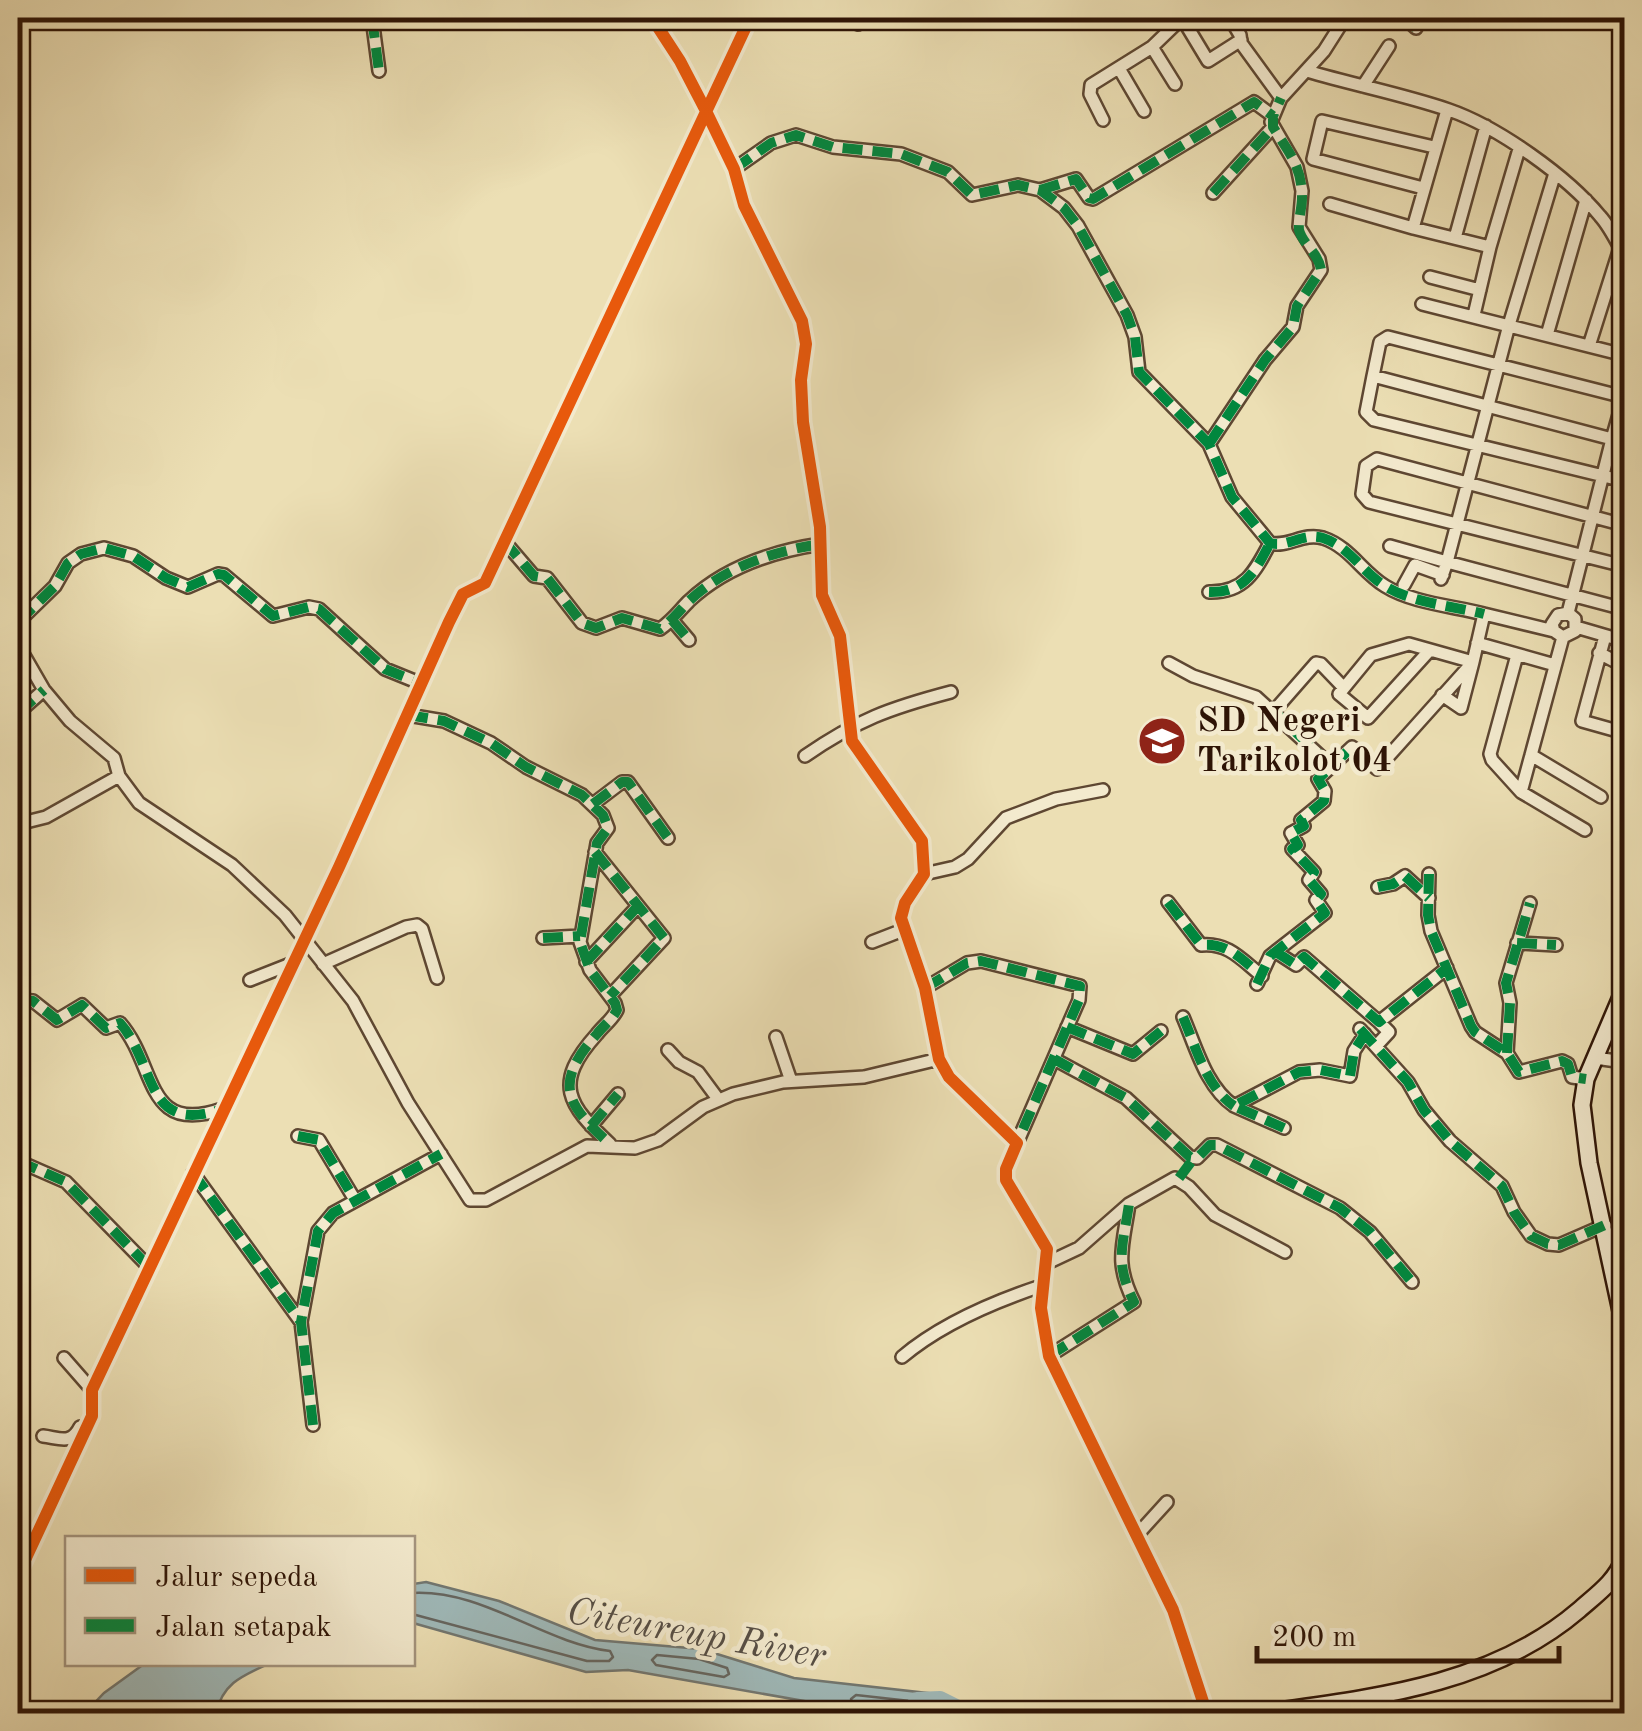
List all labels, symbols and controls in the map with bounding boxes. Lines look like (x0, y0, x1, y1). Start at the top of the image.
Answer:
place label: SD Negeri Tarikolot 04 (1197, 704, 1392, 779)
school or university icon: SD Negeri Tarikolot 04 (1136, 715, 1188, 767)
legend (65, 1536, 415, 1666)
text: Jalur sepeda (155, 1563, 318, 1593)
water label: Citeureup River (564, 1594, 829, 1677)
scale bar (1257, 1601, 1560, 1663)
text: Jalan setapak (155, 1613, 332, 1643)
text: 200 m (1272, 1623, 1356, 1653)

